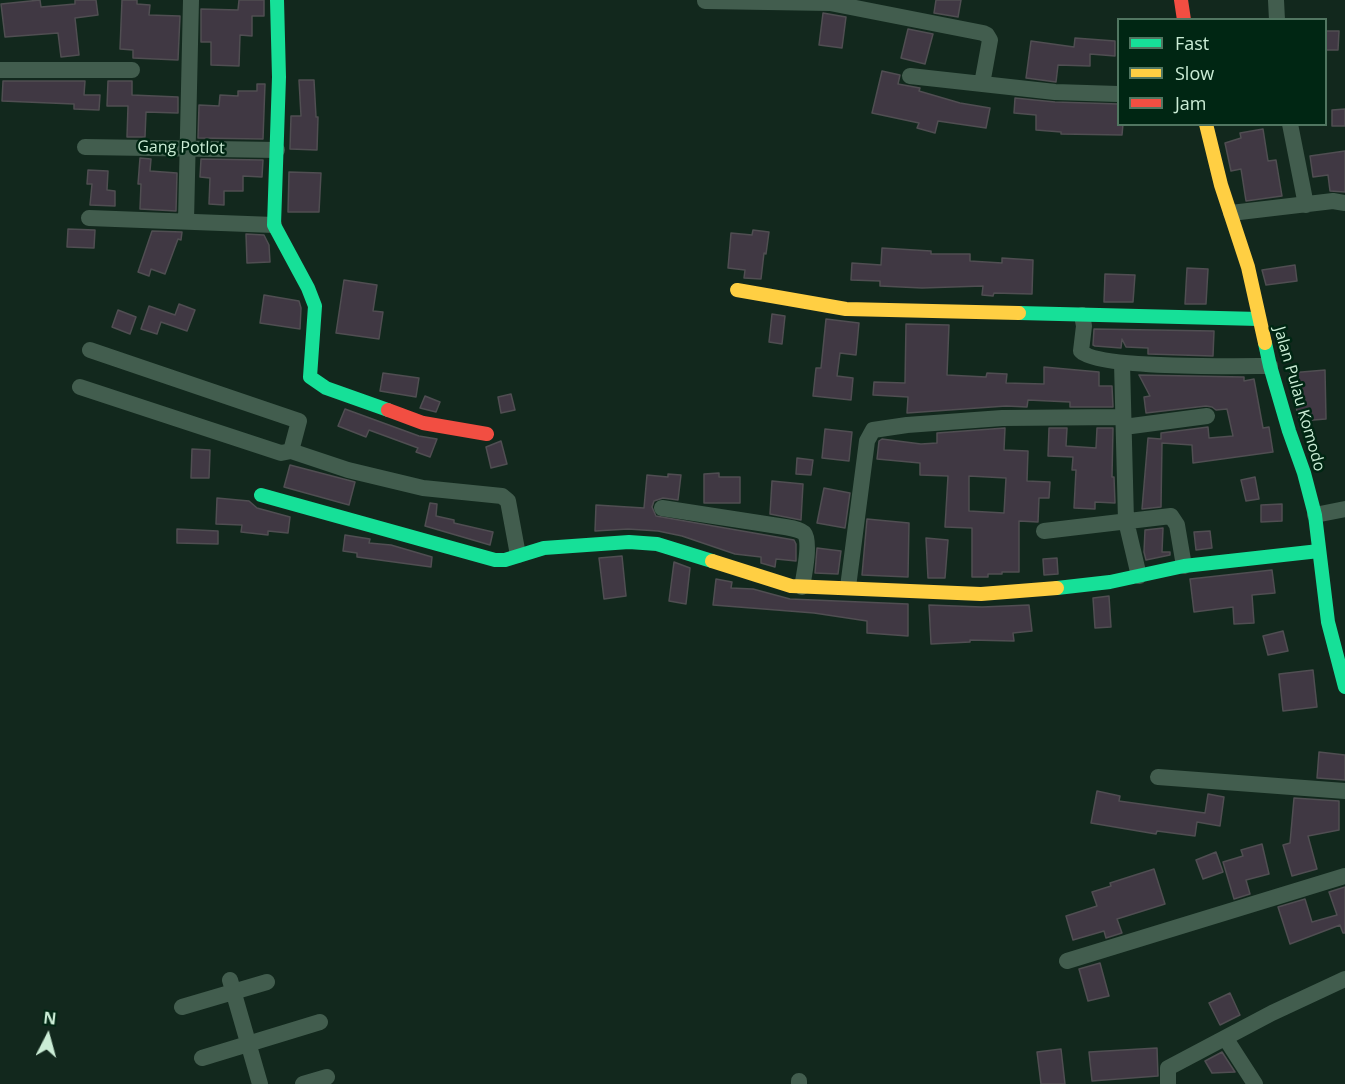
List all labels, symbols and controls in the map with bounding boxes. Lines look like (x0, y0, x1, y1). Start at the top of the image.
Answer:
legend (1117, 18, 1327, 126)
text: Fast (1175, 31, 1209, 55)
text: Slow (1175, 61, 1214, 85)
text: Jam (1175, 91, 1207, 115)
street label: Gang Potlot (137, 138, 225, 158)
street label: Jalan Pulau Komodo (1269, 324, 1329, 474)
north arrow (18, 1006, 78, 1066)
text: N (42, 1006, 57, 1030)

